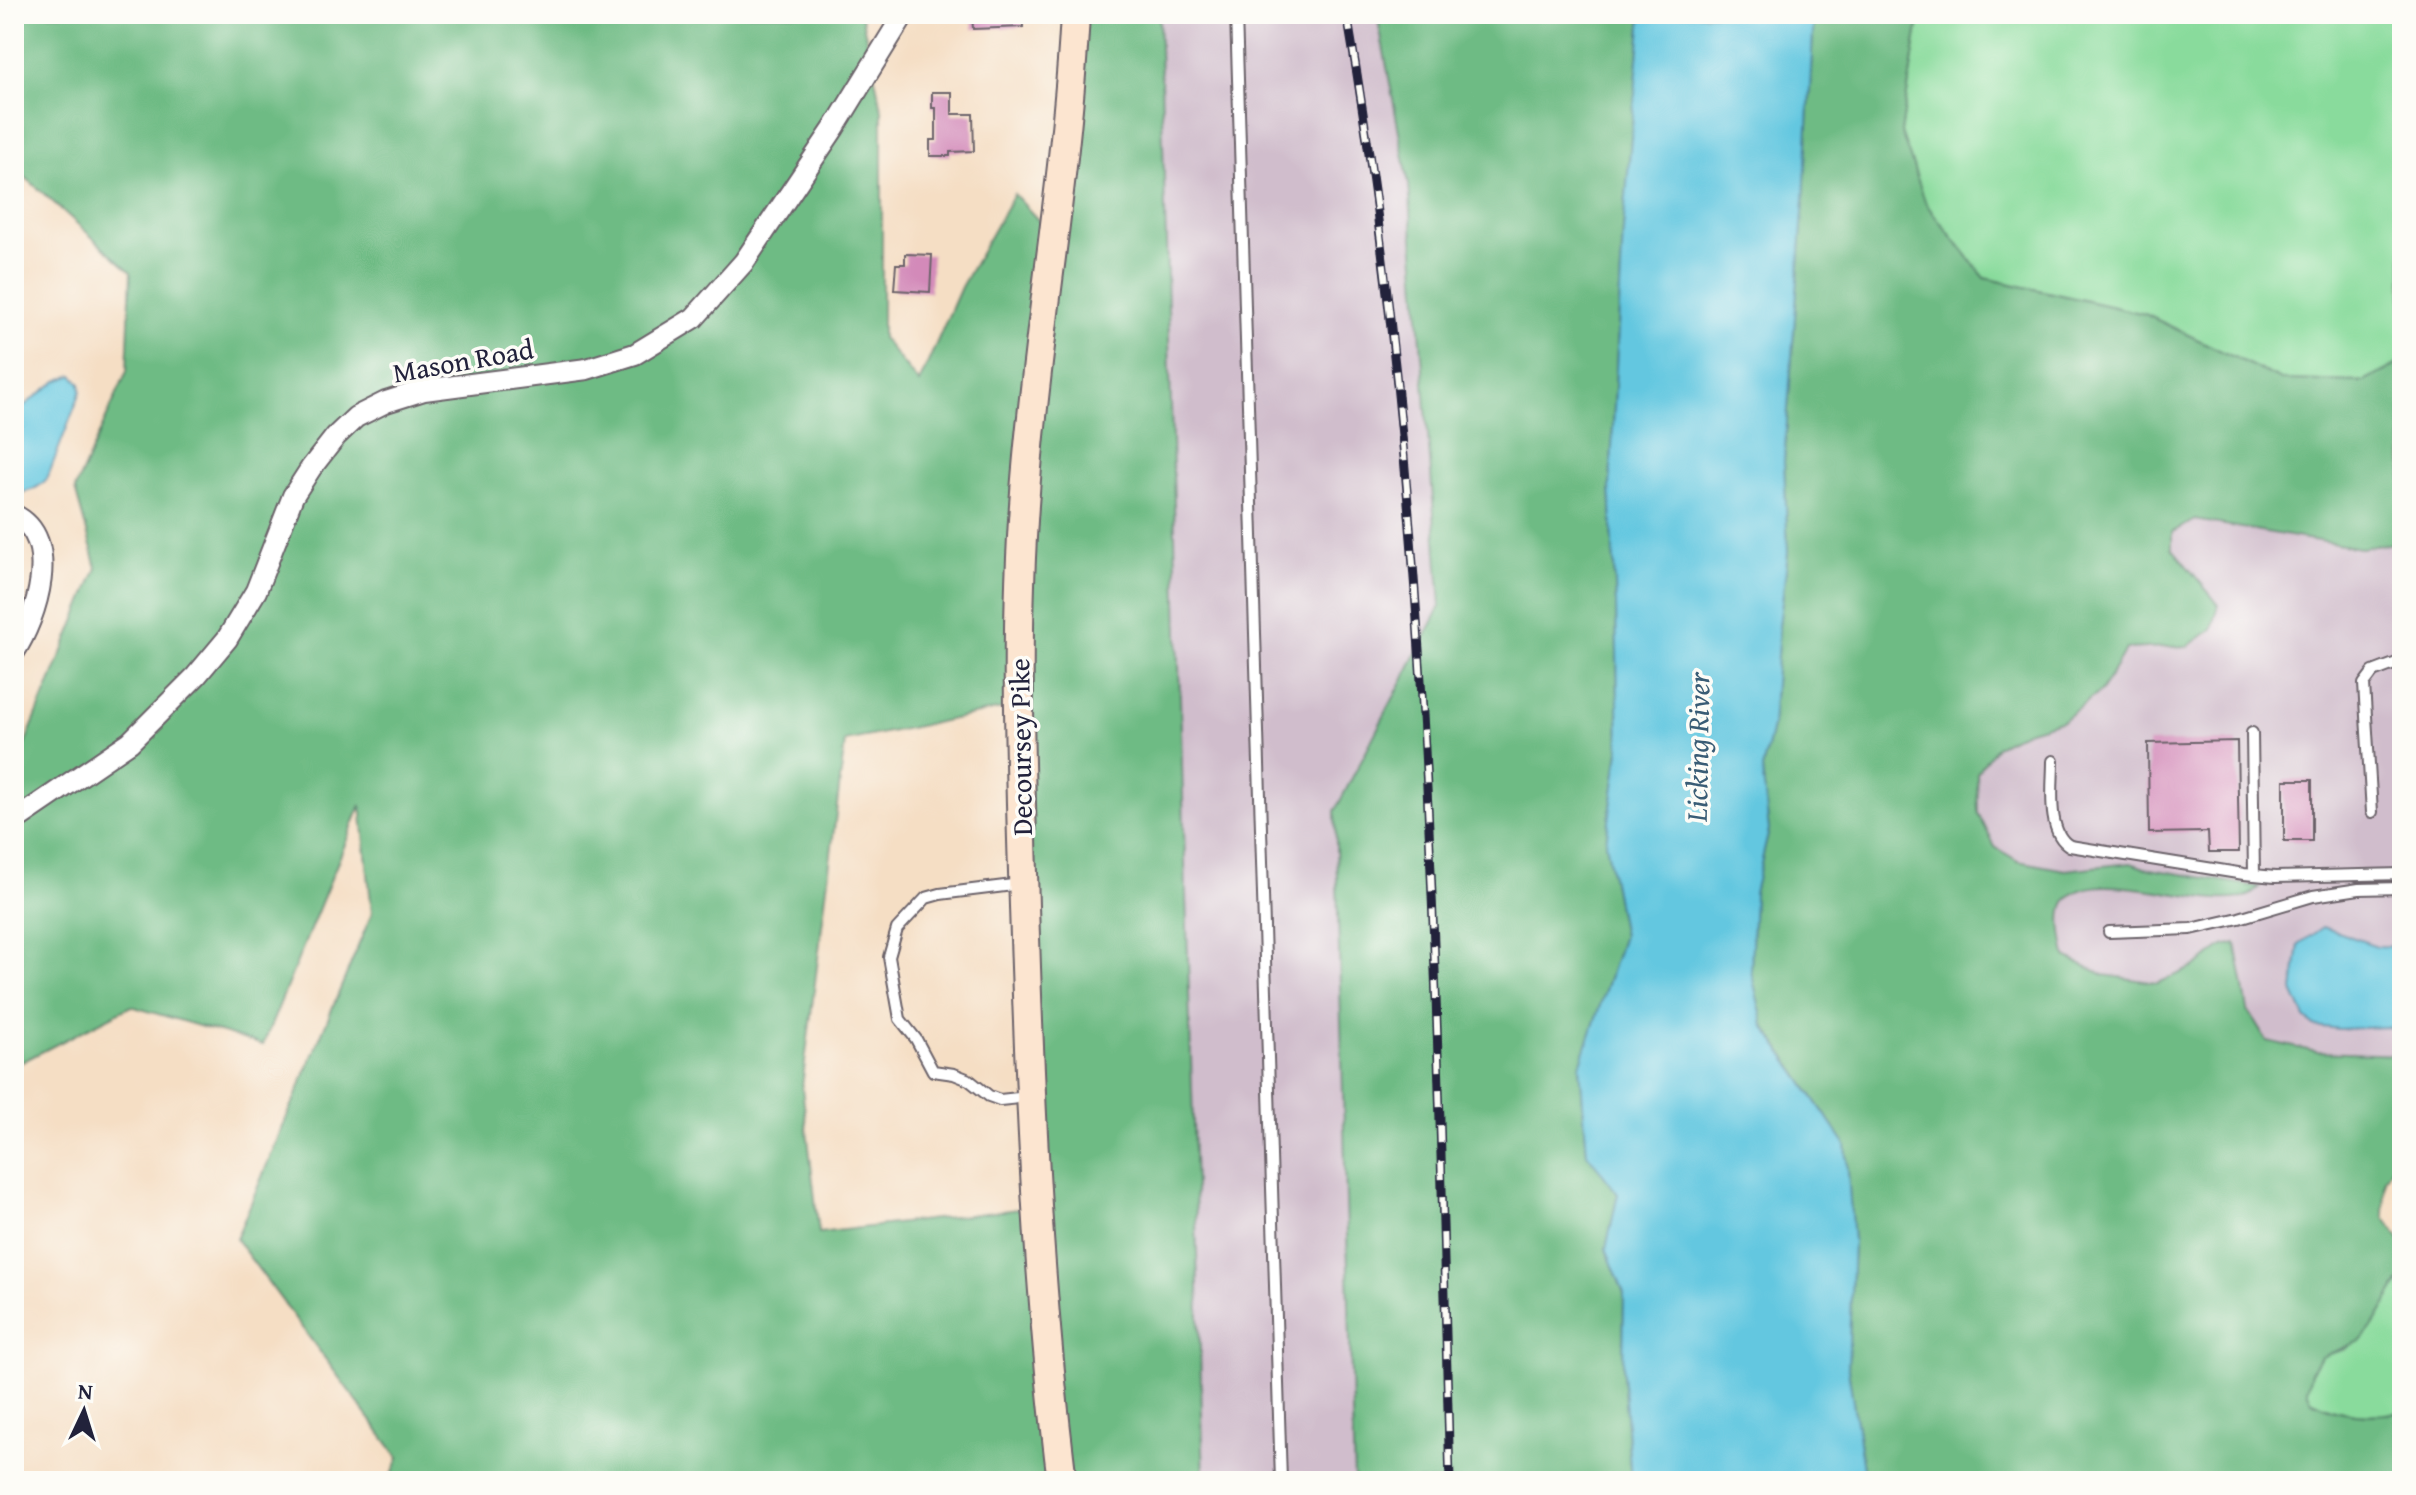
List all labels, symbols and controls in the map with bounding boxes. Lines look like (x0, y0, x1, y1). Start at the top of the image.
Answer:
street label: Mason Road (389, 327, 537, 393)
street label: Decoursey Pike (998, 658, 1042, 836)
water label: Licking River (1674, 671, 1720, 823)
north arrow (44, 1371, 124, 1451)
text: N (77, 1375, 94, 1408)

